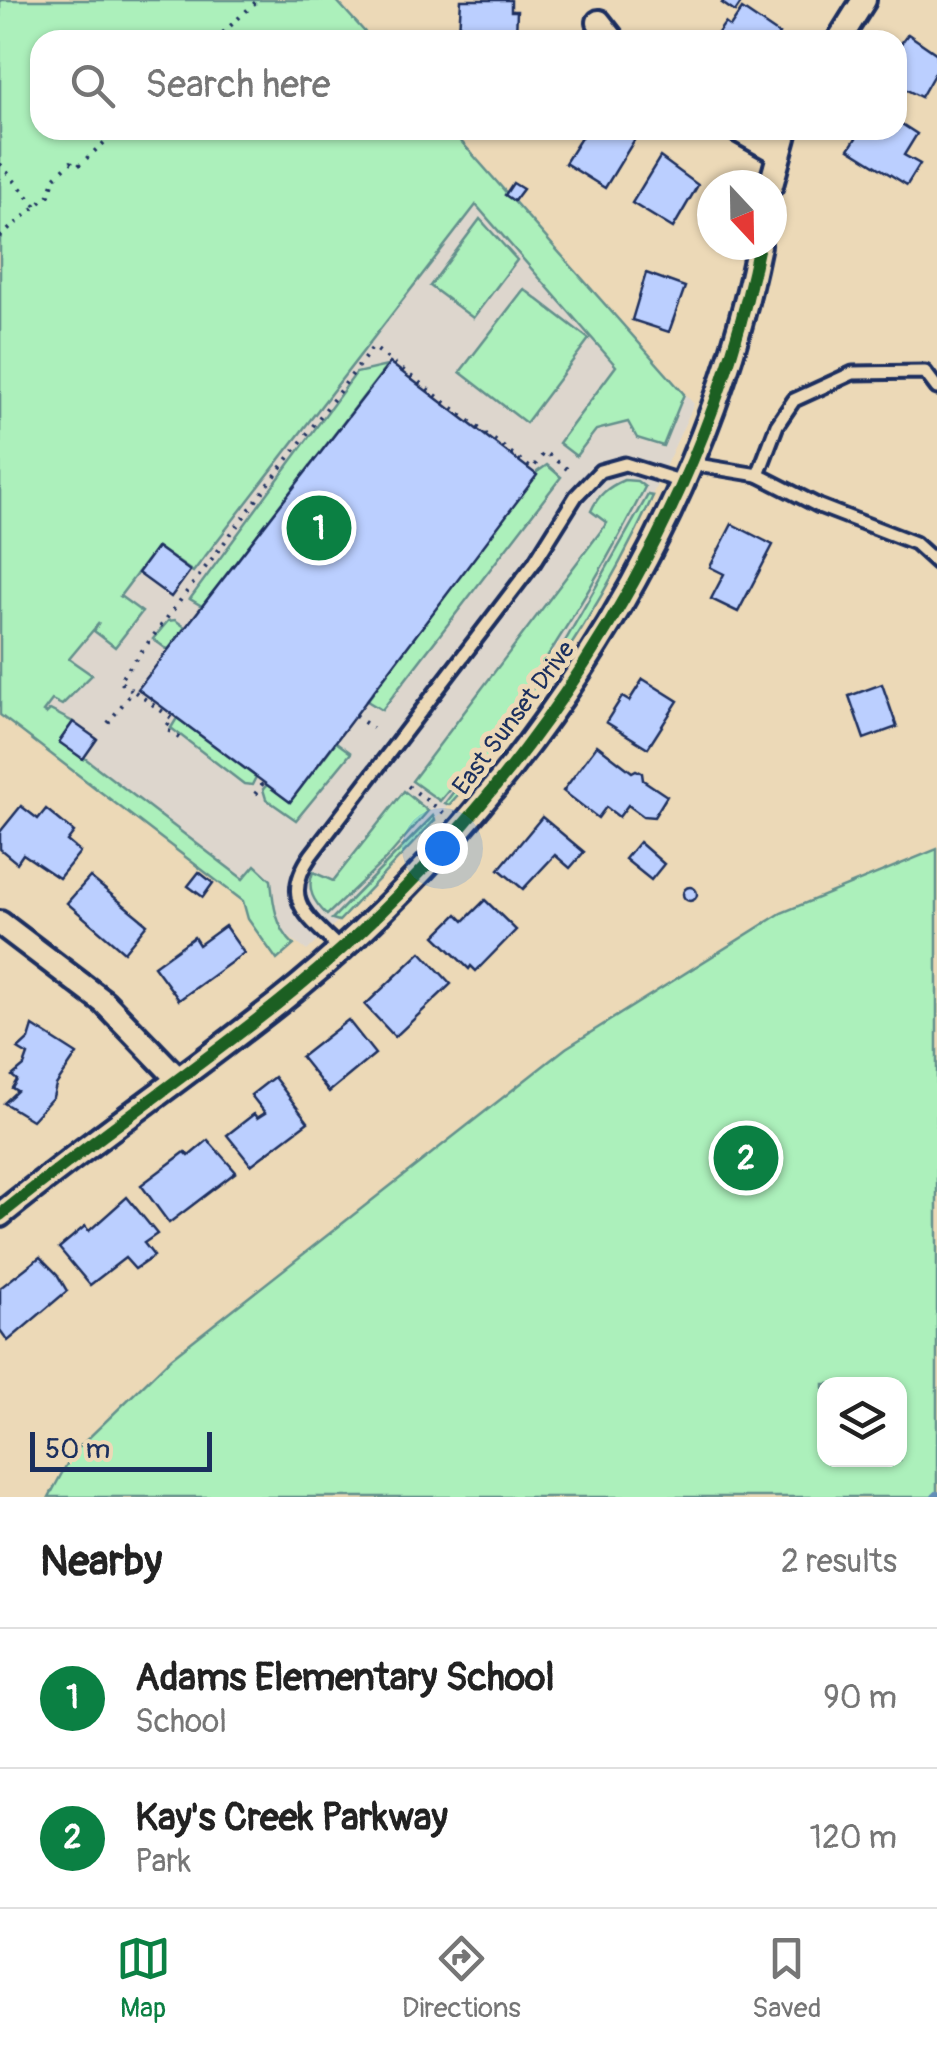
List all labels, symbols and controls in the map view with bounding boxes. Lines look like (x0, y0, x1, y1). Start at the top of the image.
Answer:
search box (30, 30, 907, 140)
icon: search (65, 58, 120, 113)
text: Search here (145, 61, 331, 109)
north arrow (697, 170, 787, 260)
pin: 1 (286, 490, 352, 566)
street label: East Sunset Drive (446, 634, 582, 801)
your location (417, 823, 468, 874)
pin: 2 (714, 1120, 778, 1196)
map controls (817, 1377, 907, 1467)
button: layers (817, 1377, 907, 1467)
scale bar (30, 1427, 212, 1472)
text: 50 m (45, 1432, 110, 1467)
text: Nearby (40, 1536, 162, 1588)
text: 2 results (781, 1542, 897, 1582)
text: Adams Elementary School (135, 1654, 555, 1702)
text: 1 (66, 1678, 79, 1718)
text: 90 m (823, 1678, 897, 1718)
text: School (135, 1702, 227, 1742)
text: Kay's Creek Parkway (135, 1794, 448, 1842)
text: 2 (64, 1818, 81, 1858)
text: 120 m (809, 1818, 897, 1858)
text: Park (135, 1842, 191, 1882)
tab: Map (116, 1931, 171, 2026)
tab: Directions (402, 1931, 521, 2026)
tab: Saved (752, 1931, 821, 2026)

